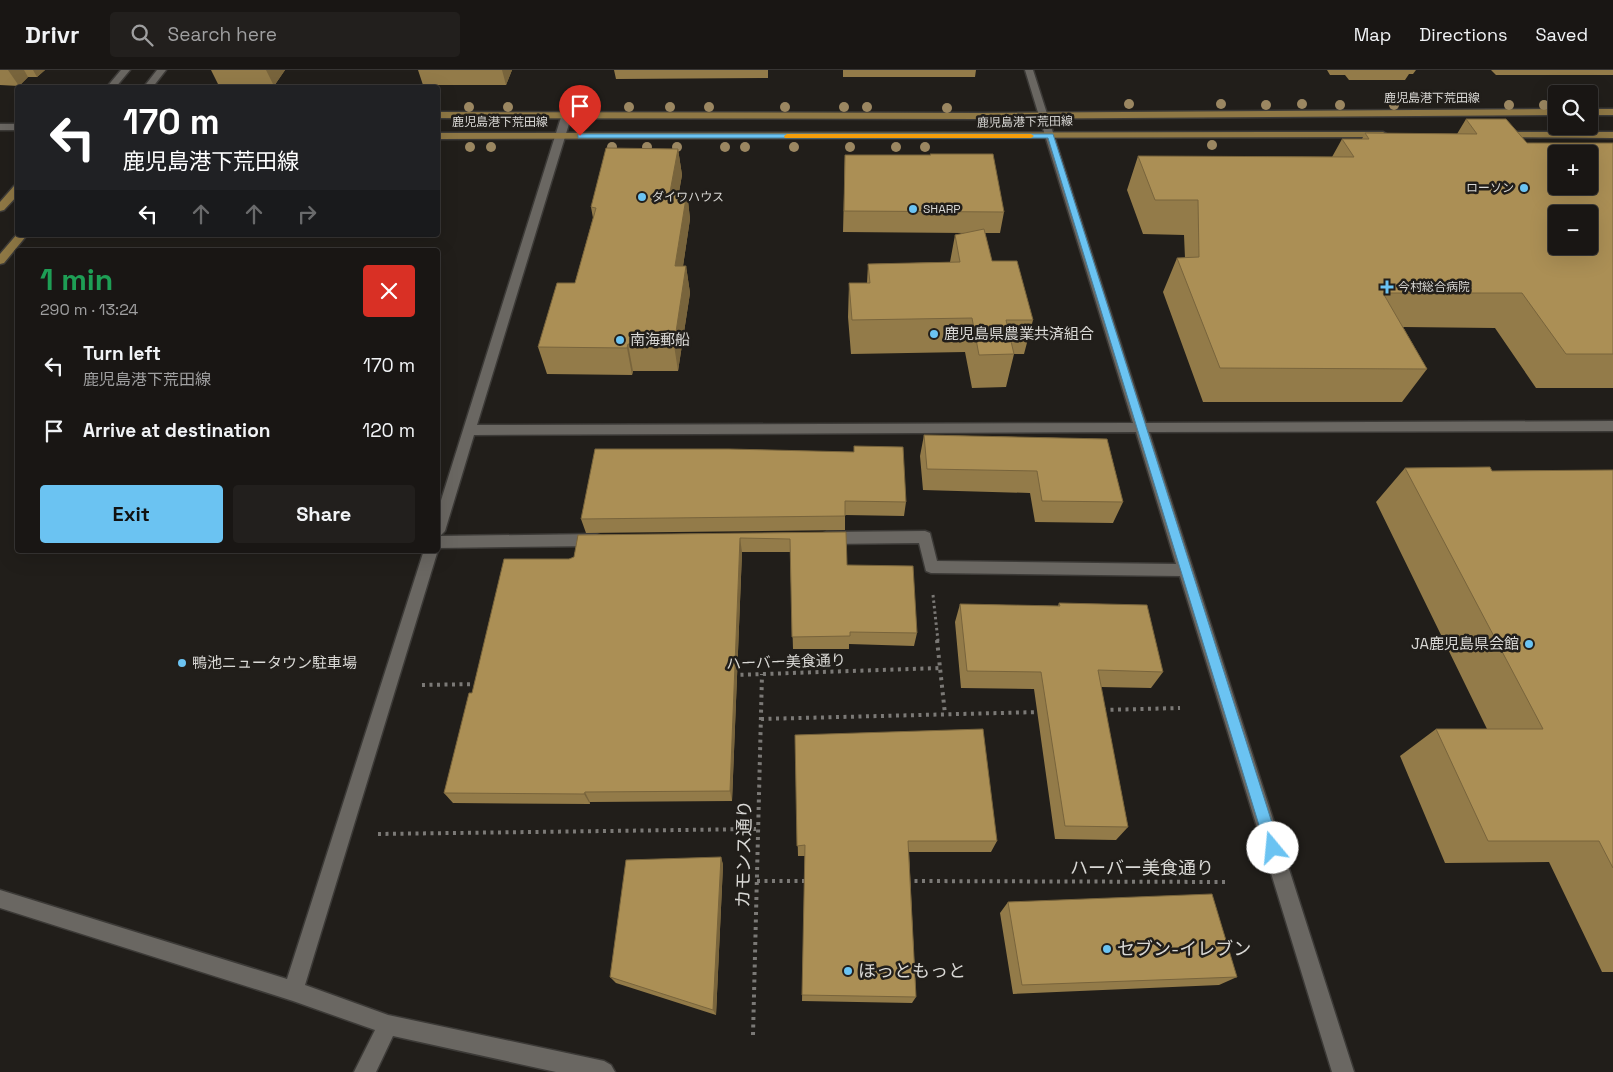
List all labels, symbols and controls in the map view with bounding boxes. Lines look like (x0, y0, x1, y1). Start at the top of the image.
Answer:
search box (110, 12, 460, 57)
text: Drivr (25, 19, 80, 50)
icon: search (128, 21, 156, 49)
text: Search here (168, 22, 277, 47)
text: Map (1354, 23, 1391, 46)
text: Directions (1419, 23, 1508, 46)
text: Saved (1536, 23, 1588, 46)
pin (559, 85, 601, 136)
map controls (1548, 85, 1598, 255)
button: search (1548, 85, 1598, 135)
street label: 鹿児島港下荒田線 (1384, 90, 1480, 106)
icon: arrive (566, 92, 594, 120)
text: 170 m (123, 100, 220, 144)
icon: left (40, 105, 105, 170)
street label: 鹿児島港下荒田線 (977, 113, 1073, 131)
street label: 鹿児島港下荒田線 (452, 114, 548, 130)
button: + (1548, 145, 1598, 195)
text: 鹿児島港下荒田線 (123, 147, 299, 175)
place label: ローソン (1466, 180, 1514, 196)
marker: ローソン (1518, 182, 1530, 194)
place label: ダイワハウス (652, 189, 724, 205)
marker: ダイワハウス (636, 191, 648, 203)
icon: left (134, 200, 162, 228)
icon: ahead (187, 200, 215, 228)
icon: ahead (240, 200, 268, 228)
icon: right (293, 200, 321, 228)
place label: SHARP (923, 201, 961, 217)
marker: SHARP (907, 203, 919, 215)
button: − (1548, 205, 1598, 255)
text: 1 min (40, 260, 113, 299)
button: close (363, 265, 415, 317)
place label: 今村総合病院 (1398, 279, 1470, 295)
marker: 今村総合病院 (1380, 280, 1394, 294)
text: 290 m · 13:24 (40, 299, 138, 320)
place label: 鹿児島県農業共済組合 (944, 324, 1094, 343)
marker: 鹿児島県農業共済組合 (928, 328, 940, 340)
place label: 南海郵船 (630, 330, 690, 349)
marker: 南海郵船 (614, 334, 626, 346)
text: Turn left (83, 341, 161, 366)
icon: left (40, 352, 68, 380)
text: 170 m (363, 353, 415, 378)
text: 鹿児島港下荒田線 (83, 369, 211, 390)
icon: arrive (40, 417, 68, 445)
text: Arrive at destination (83, 418, 271, 443)
text: 120 m (362, 418, 415, 443)
button: Exit (40, 485, 223, 543)
button: Share (233, 485, 415, 543)
place label: JA鹿児島県会館 (1411, 634, 1519, 653)
marker: JA鹿児島県会館 (1523, 638, 1535, 650)
street label: ハーバー美食通り (726, 650, 846, 673)
place label: 鴨池ニュータウン駐車場 (192, 653, 357, 672)
marker: 鴨池ニュータウン駐車場 (176, 657, 188, 669)
street label: カモンス通り (731, 800, 756, 908)
position arrow (1246, 821, 1298, 873)
street label: ハーバー美食通り (1070, 856, 1214, 879)
place label: セブン-イレブン (1117, 937, 1251, 960)
marker: セブン-イレブン (1101, 943, 1113, 955)
place label: ほっともっと (858, 959, 966, 982)
marker: ほっともっと (842, 965, 854, 977)

